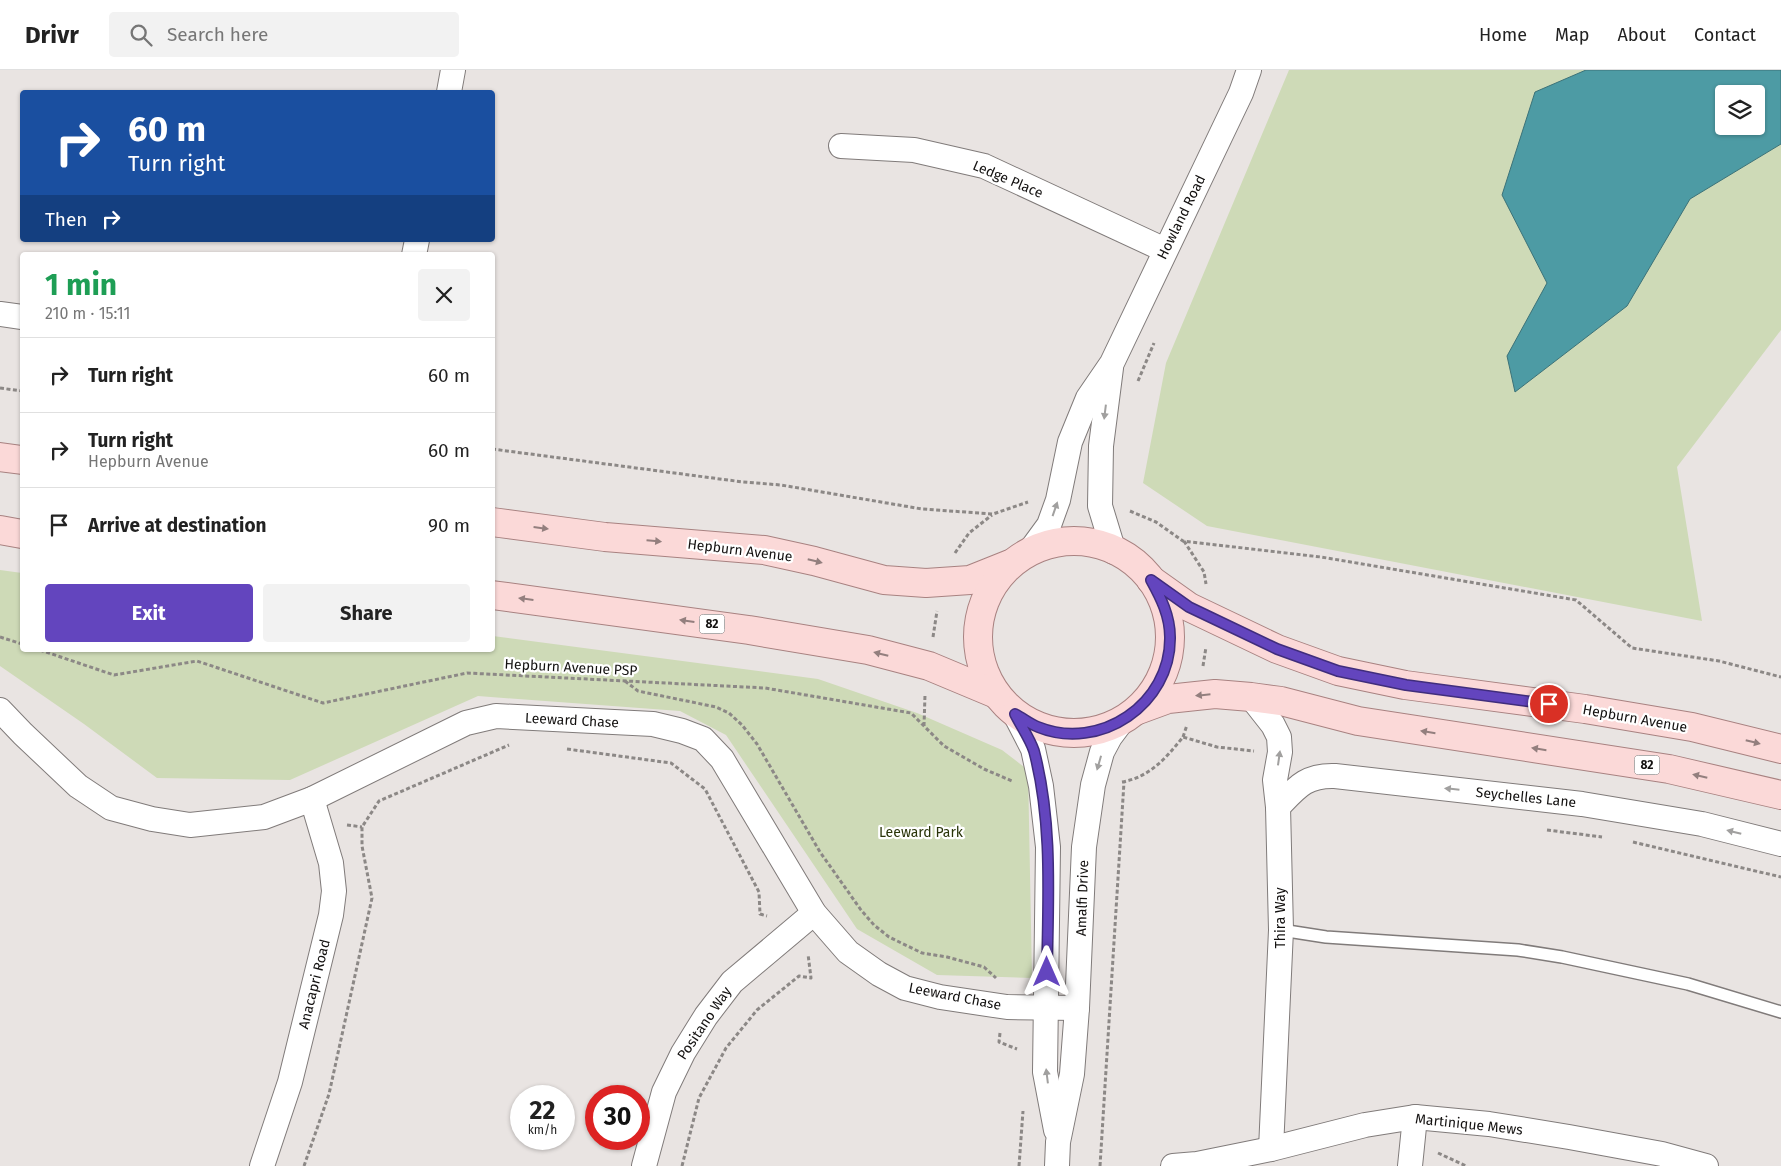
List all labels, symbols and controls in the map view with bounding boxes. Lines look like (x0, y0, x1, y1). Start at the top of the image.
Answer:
search box (109, 12, 459, 57)
text: Drivr (25, 21, 79, 49)
icon: search (127, 21, 155, 49)
text: Search here (167, 23, 268, 46)
text: Home (1479, 24, 1527, 46)
text: Map (1555, 24, 1589, 46)
text: About (1617, 24, 1666, 46)
text: Contact (1694, 24, 1756, 46)
map controls (1715, 85, 1765, 135)
button: layers (1715, 85, 1765, 135)
text: 60 m (128, 108, 206, 150)
icon: right (45, 110, 110, 175)
text: Turn right (128, 150, 225, 177)
street label: Ledge Place (970, 157, 1046, 202)
street label: Howland Road (1154, 172, 1209, 262)
icon: right (97, 205, 125, 233)
text: Then (45, 208, 87, 231)
text: 1 min (45, 267, 117, 303)
button: close (418, 269, 470, 321)
text: 210 m · 15:11 (45, 304, 130, 323)
icon: right (45, 361, 73, 389)
text: Turn right (88, 364, 173, 387)
text: 60 m (428, 364, 470, 387)
one-way arrow (1101, 404, 1109, 420)
text: Turn right (88, 429, 173, 452)
icon: right (45, 436, 73, 464)
text: 60 m (428, 439, 470, 462)
text: Hepburn Avenue (88, 452, 209, 471)
one-way arrow (1051, 501, 1059, 516)
icon: arrive (45, 511, 73, 539)
text: Arrive at destination (88, 514, 267, 537)
text: 90 m (428, 514, 470, 537)
one-way arrow (533, 524, 549, 532)
street label: Hepburn Avenue (686, 536, 793, 565)
one-way arrow (646, 537, 662, 545)
one-way arrow (807, 557, 822, 565)
button: Exit (45, 584, 253, 642)
button: Share (263, 584, 470, 642)
one-way arrow (517, 595, 533, 603)
road number: 82 (700, 614, 724, 634)
one-way arrow (678, 617, 694, 625)
one-way arrow (874, 650, 889, 658)
street label: Hepburn Avenue PSP (504, 656, 638, 679)
pin (1528, 683, 1570, 725)
icon: arrive (1535, 690, 1563, 718)
one-way arrow (1195, 691, 1211, 699)
street label: Hepburn Avenue (1581, 701, 1688, 736)
street label: Leeward Chase (525, 710, 619, 731)
one-way arrow (1420, 728, 1436, 736)
one-way arrow (1745, 738, 1760, 746)
one-way arrow (1531, 745, 1547, 753)
one-way arrow (1275, 750, 1283, 766)
one-way arrow (1095, 756, 1103, 771)
road number: 82 (1634, 756, 1660, 774)
one-way arrow (1692, 772, 1707, 780)
street label: Seychelles Lane (1475, 784, 1577, 811)
one-way arrow (1444, 785, 1460, 793)
park label: Leeward Park (879, 824, 964, 841)
one-way arrow (1726, 828, 1741, 836)
street label: Amalfi Drive (1073, 860, 1092, 936)
street label: Thira Way (1272, 887, 1289, 949)
street label: Anacapri Road (295, 938, 334, 1031)
position arrow (1020, 945, 1072, 997)
street label: Leeward Chase (907, 979, 1003, 1014)
street label: Positano Way (674, 983, 735, 1063)
one-way arrow (1043, 1068, 1051, 1084)
speed limit sign: 30 (585, 1085, 650, 1150)
text: 22 (530, 1096, 555, 1126)
street label: Martinique Mews (1414, 1110, 1524, 1139)
text: km/h (528, 1123, 557, 1137)

